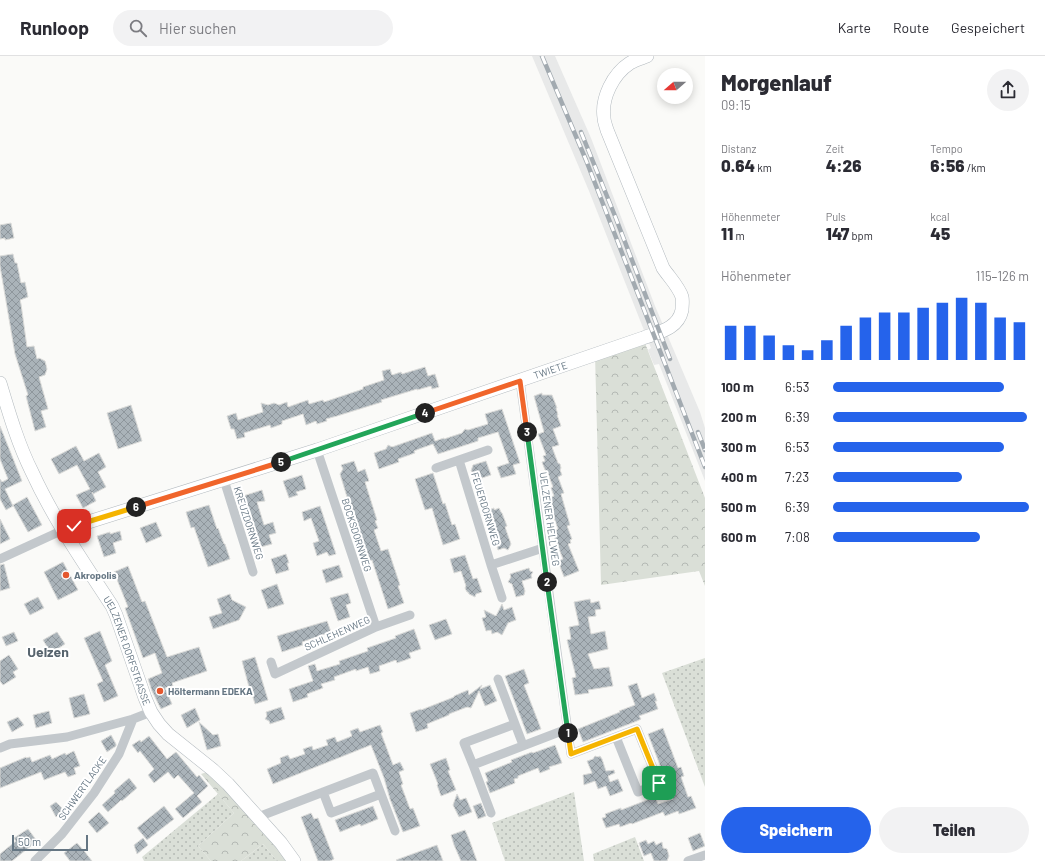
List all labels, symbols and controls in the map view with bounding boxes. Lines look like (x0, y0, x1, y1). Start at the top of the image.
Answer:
search box (113, 10, 393, 46)
text: Runloop (20, 16, 89, 39)
icon: search (127, 17, 149, 39)
text: Hier suchen (159, 19, 236, 37)
text: Karte (838, 19, 871, 36)
text: Route (893, 19, 929, 36)
text: Gespeichert (951, 19, 1025, 36)
north arrow (657, 68, 693, 104)
map controls (657, 68, 693, 104)
text: Morgenlauf (721, 69, 832, 95)
button: share (987, 69, 1029, 111)
text: 09:15 (721, 97, 751, 113)
text: Distanz (721, 142, 756, 155)
text: Zeit (826, 142, 844, 155)
text: Tempo (930, 142, 963, 155)
text: 0.64 (721, 155, 755, 175)
text: 4:26 (826, 155, 862, 175)
text: 6:56 (930, 155, 965, 175)
text: km (755, 161, 772, 174)
text: /km (965, 161, 986, 174)
text: Höhenmeter (721, 210, 780, 223)
text: Puls (826, 210, 846, 223)
text: kcal (930, 210, 950, 223)
text: 11 (721, 223, 733, 243)
text: 147 (826, 223, 849, 243)
text: 45 (930, 223, 950, 243)
text: m (733, 229, 745, 242)
text: bpm (849, 229, 873, 242)
text: Höhenmeter (721, 268, 791, 284)
text: 115–126 m (976, 268, 1029, 284)
street label: TWIETE (532, 358, 569, 381)
text: 100 m (721, 379, 754, 395)
text: 6:53 (785, 379, 809, 395)
pin: 4 (415, 403, 435, 423)
text: 4 (422, 406, 428, 419)
text: 200 m (721, 409, 757, 425)
text: 6:39 (785, 409, 810, 425)
pin: 3 (517, 422, 537, 442)
text: 3 (524, 425, 530, 438)
text: 300 m (721, 439, 756, 455)
text: 6:53 (785, 439, 809, 455)
pin: 5 (271, 452, 291, 472)
text: 5 (278, 455, 284, 468)
text: 400 m (721, 469, 757, 485)
text: 7:23 (785, 469, 809, 485)
street label: FEUERDORNWEG (469, 471, 503, 547)
street label: UELZENER HELLWEG (537, 471, 563, 567)
street label: KREUZDORNWEG (231, 485, 267, 561)
pin: 6 (126, 497, 146, 517)
street label: BOCKSDORNWEG (339, 497, 375, 573)
text: 500 m (721, 499, 756, 515)
text: 6:39 (785, 499, 810, 515)
text: 6 (133, 500, 139, 513)
pin (57, 509, 91, 543)
icon: check (63, 515, 85, 537)
text: 600 m (721, 529, 756, 545)
text: 7:08 (785, 529, 810, 545)
place label: Akropolis (74, 569, 117, 581)
marker: Akropolis (61, 570, 71, 580)
pin: 2 (537, 572, 557, 592)
text: 2 (544, 575, 550, 588)
street label: UELZENER DORFSTRASSE (101, 594, 153, 707)
street label: SCHLEHENWEG (302, 613, 372, 653)
district label: Uelzen (27, 643, 69, 660)
place label: Höltermann EDEKA (168, 685, 253, 697)
marker: Höltermann EDEKA (155, 686, 165, 696)
pin: 1 (558, 723, 578, 743)
text: 1 (566, 726, 570, 739)
street label: SCHWERTLACKE (56, 754, 108, 822)
pin (642, 766, 676, 800)
icon: arrive (648, 772, 670, 794)
button: Speichern (721, 807, 871, 853)
button: Teilen (879, 807, 1029, 853)
scale bar (12, 833, 88, 852)
text: 50 m (18, 835, 41, 848)

